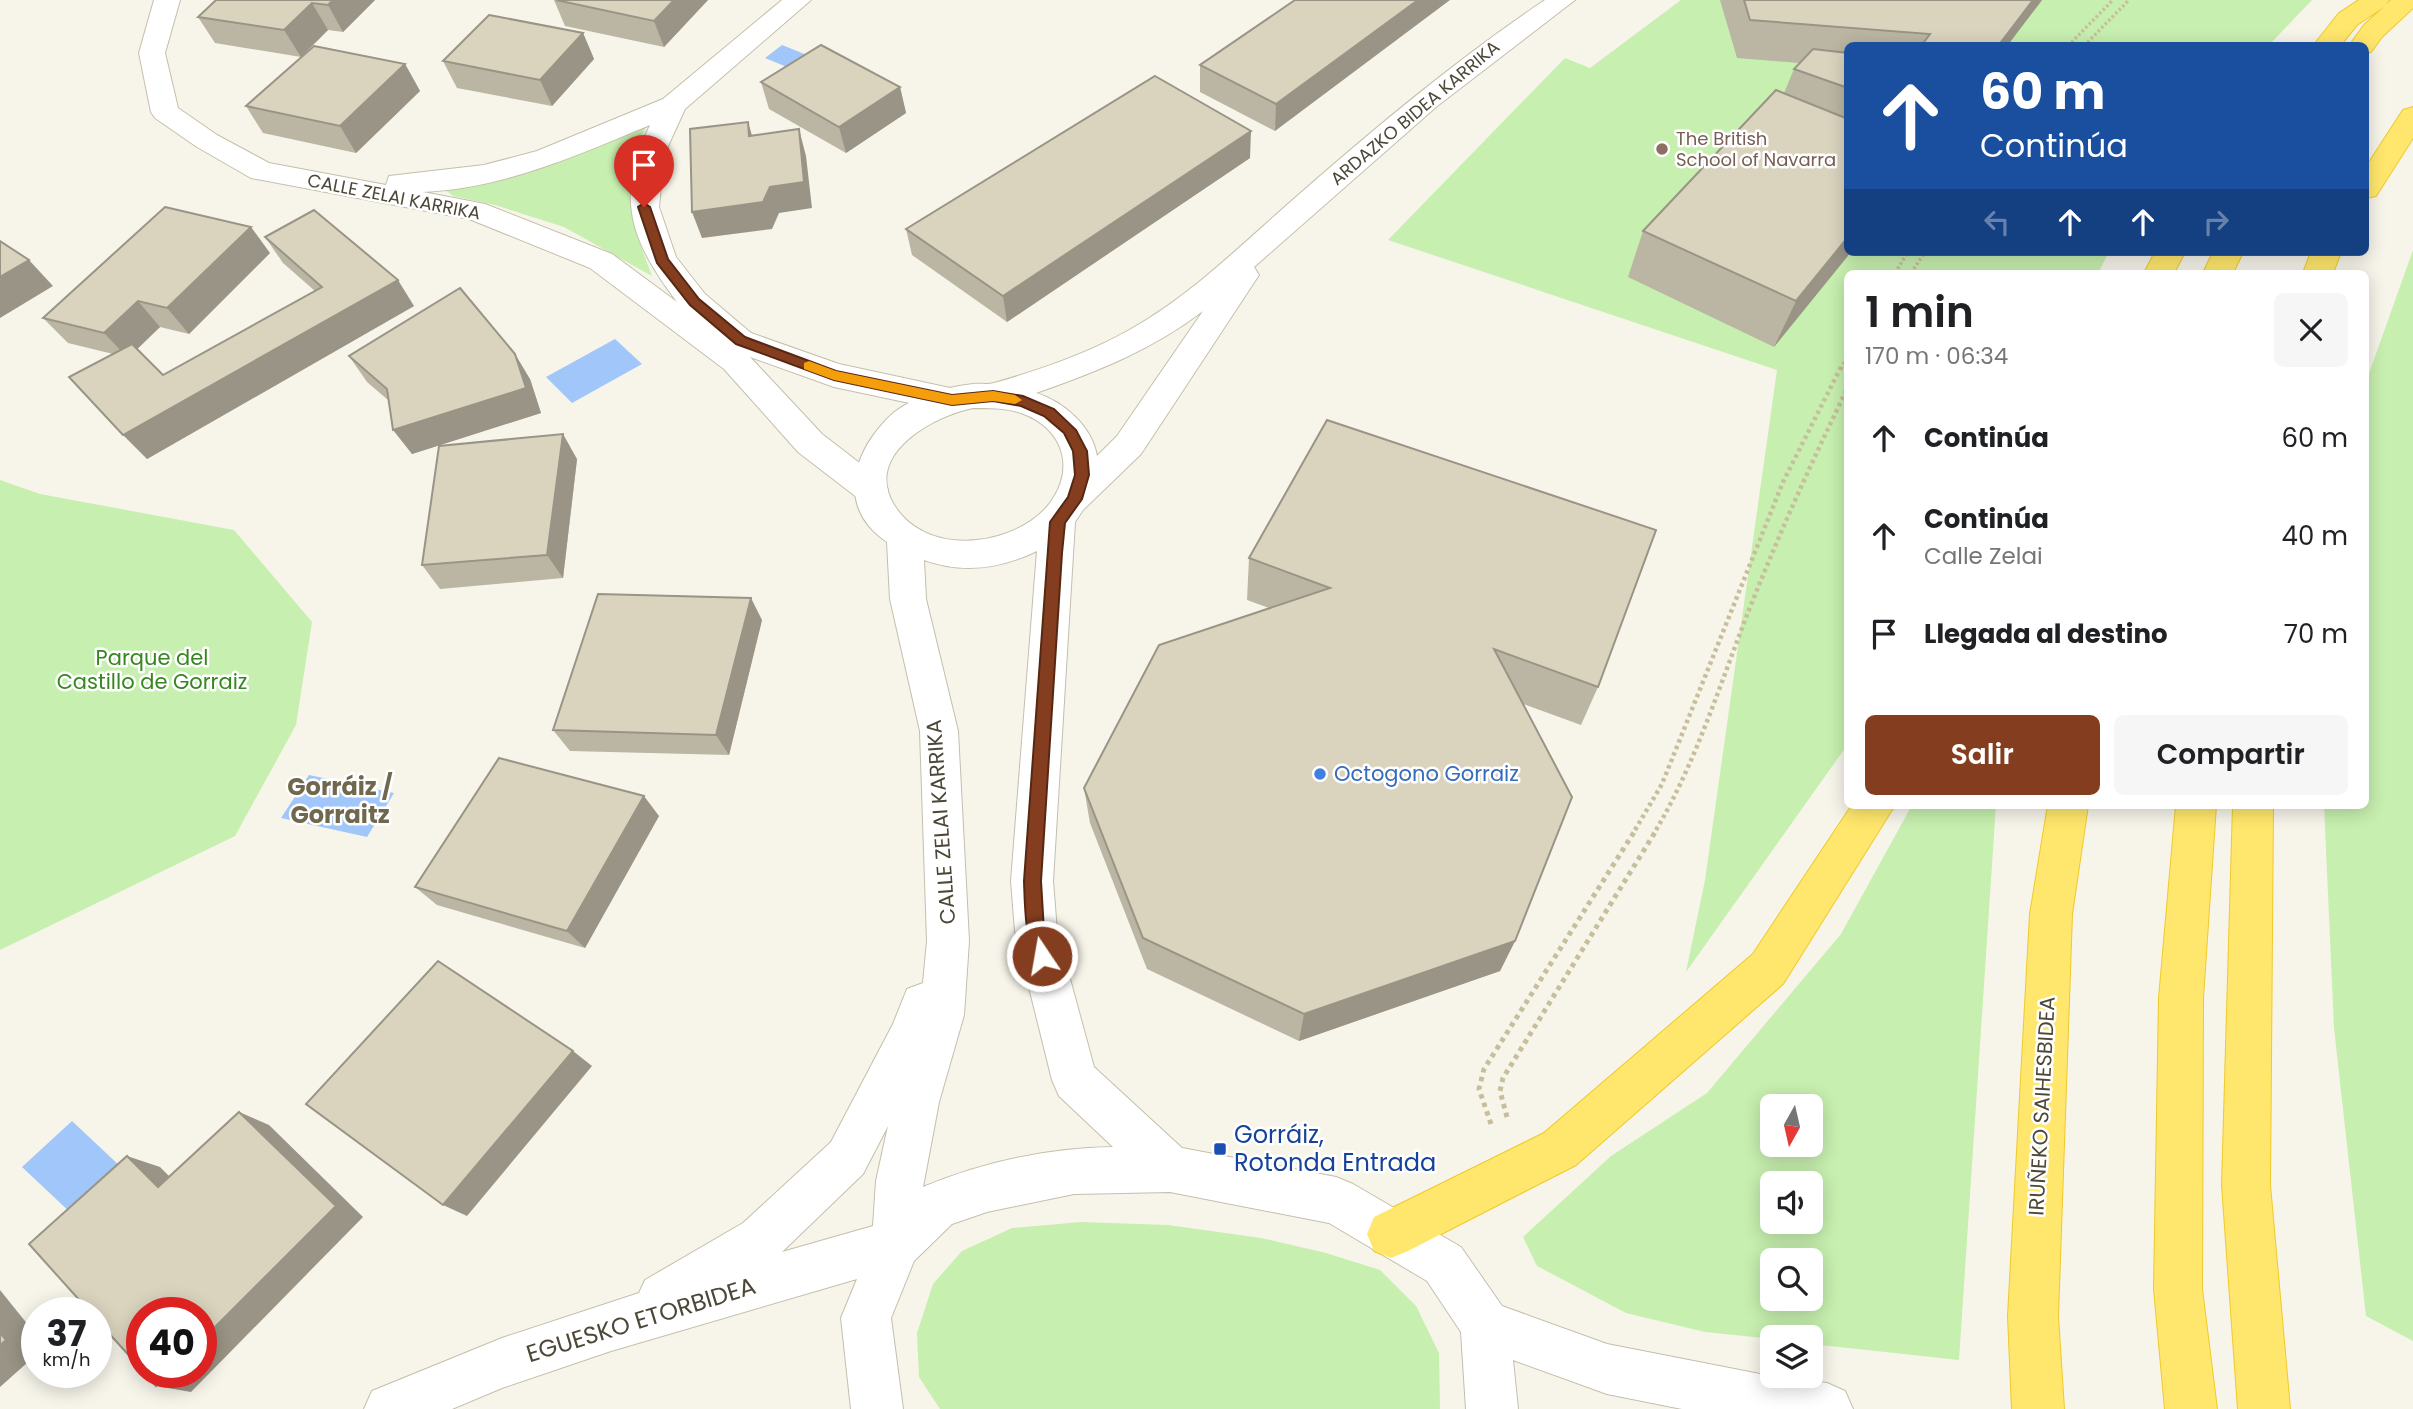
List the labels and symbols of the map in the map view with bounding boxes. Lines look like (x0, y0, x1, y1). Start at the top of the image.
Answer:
street label: ARDAZKO BIDEA KARRIKA (1325, 34, 1505, 191)
place label: The British School of Navarra (1676, 126, 1836, 172)
pin (614, 135, 674, 207)
marker: The British School of Navarra (1654, 141, 1670, 157)
street label: CALLE ZELAI KARRIKA (305, 167, 483, 226)
park label: Parque del Castillo de Gorraiz (57, 643, 247, 696)
street label: CALLE ZELAI KARRIKA (919, 719, 962, 925)
place label: Octogono Gorraiz (1334, 759, 1519, 788)
marker: Octogono Gorraiz (1312, 766, 1328, 782)
district label: Gorráiz / Gorraitz (287, 770, 393, 831)
position arrow (1005, 919, 1079, 993)
street label: IRUÑEKO SAIHESBIDEA (2021, 996, 2062, 1216)
north arrow (1760, 1094, 1824, 1157)
place label: Gorráiz, Rotonda Entrada (1234, 1118, 1436, 1179)
marker: Gorráiz, Rotonda Entrada (1212, 1141, 1228, 1157)
street label: EGUESKO ETORBIDEA (522, 1269, 760, 1370)
speed limit sign: 40 (126, 1297, 217, 1388)

